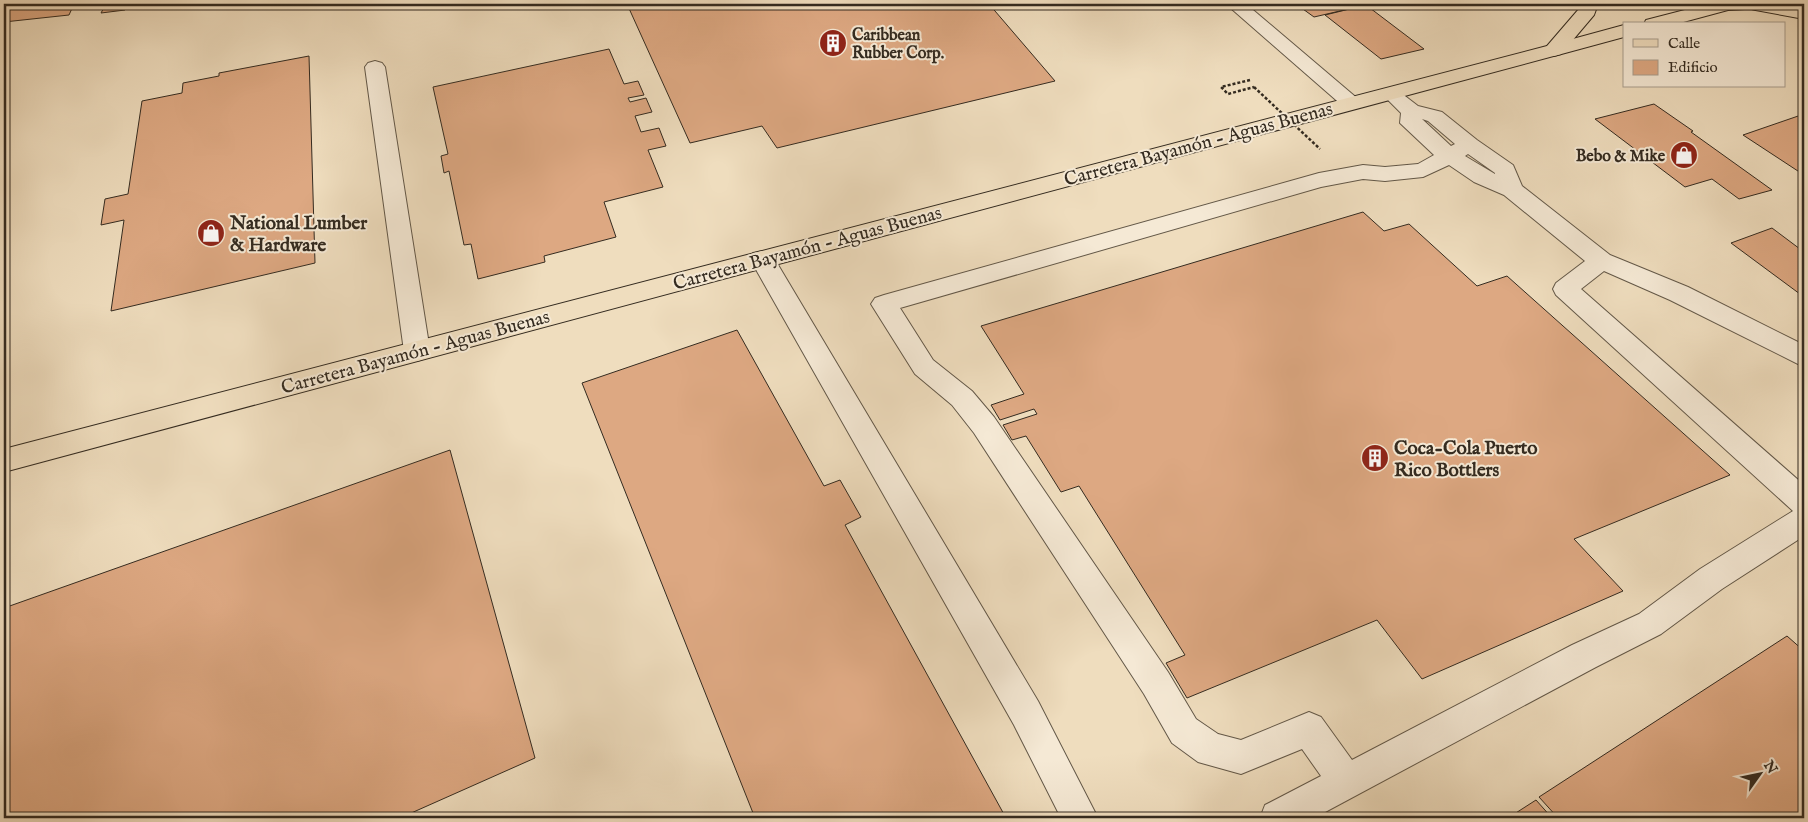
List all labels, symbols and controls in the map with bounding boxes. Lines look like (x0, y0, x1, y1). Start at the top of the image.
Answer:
legend (1623, 22, 1786, 88)
place label: Caribbean Rubber Corp. (852, 26, 944, 64)
building icon: Caribbean Rubber Corp. (818, 28, 848, 58)
text: Calle (1668, 34, 1700, 53)
text: Edificio (1668, 58, 1718, 77)
street label: Carretera Bayamón - Aguas Buenas (1062, 97, 1336, 192)
shop icon: Bebo & Mike (1669, 140, 1699, 170)
place label: Bebo & Mike (1576, 147, 1666, 167)
street label: Carretera Bayamón - Aguas Buenas (671, 201, 945, 296)
place label: National Lumber & Hardware (229, 212, 368, 258)
shop icon: National Lumber & Hardware (196, 218, 226, 248)
street label: Carretera Bayamón - Aguas Buenas (279, 305, 553, 400)
place label: Coca-Cola Puerto Rico Bottlers (1394, 437, 1538, 483)
building icon: Coca-Cola Puerto Rico Bottlers (1360, 443, 1390, 473)
north arrow (1736, 750, 1786, 800)
text: N (1759, 757, 1781, 777)

